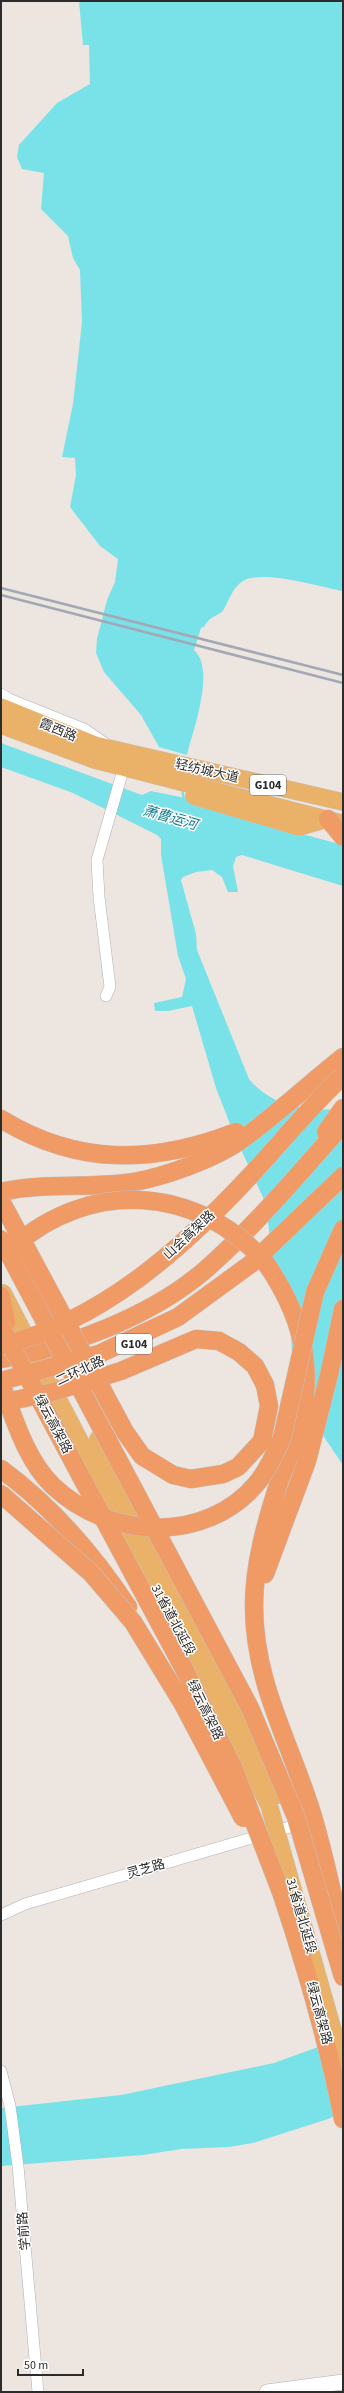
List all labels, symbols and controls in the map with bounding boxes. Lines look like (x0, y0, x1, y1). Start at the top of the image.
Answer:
street label: 霞西路 (37, 714, 79, 746)
street label: 轻纺城大道 (173, 755, 241, 787)
road number: G104 (250, 775, 286, 795)
water label: 萧曹运河 (140, 801, 203, 836)
street label: 山会高架路 (159, 1206, 219, 1264)
road number: G104 (116, 1334, 152, 1354)
street label: 二环北路 (53, 1352, 107, 1390)
street label: 绿云高架路 (30, 1391, 76, 1457)
street label: 31省道北延段 (147, 1581, 199, 1659)
street label: 绿云高架路 (183, 1677, 227, 1743)
street label: 灵芝路 (125, 1855, 167, 1883)
street label: 31省道北延段 (282, 1876, 320, 1956)
street label: 绿云高架路 (302, 1979, 336, 2047)
street label: 学前路 (13, 2211, 35, 2251)
scale bar (18, 2351, 83, 2377)
text: 50 m (24, 2357, 48, 2374)

